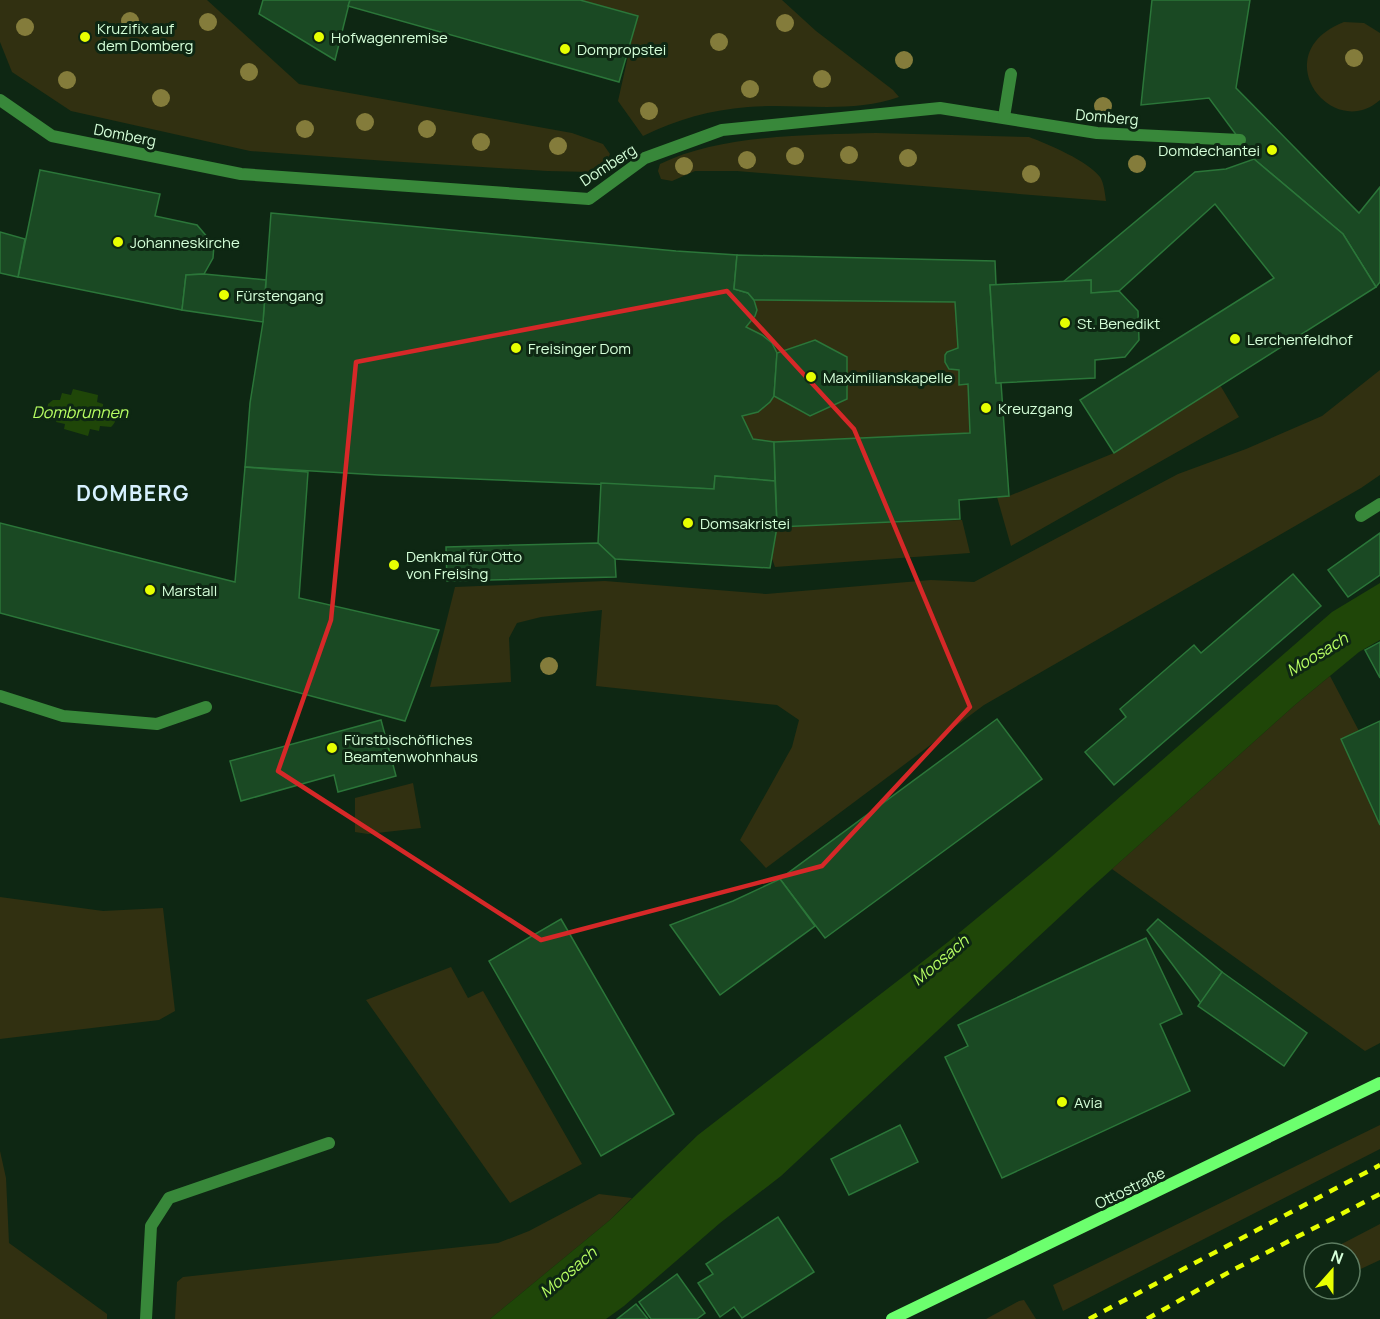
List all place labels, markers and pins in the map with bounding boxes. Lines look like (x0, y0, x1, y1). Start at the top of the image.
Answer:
place label: Kruzifix auf dem Domberg (97, 18, 193, 56)
place label: Hofwagenremise (331, 27, 448, 48)
marker: Kruzifix auf dem Domberg (78, 30, 92, 44)
marker: Hofwagenremise (312, 30, 326, 44)
place label: Dompropstei (577, 39, 666, 60)
marker: Dompropstei (558, 42, 572, 56)
place label: Domdechantei (1158, 140, 1260, 161)
marker: Domdechantei (1265, 143, 1279, 157)
place label: Johanneskirche (130, 232, 240, 253)
marker: Johanneskirche (111, 235, 125, 249)
place label: Fürstengang (236, 285, 324, 306)
marker: Fürstengang (217, 288, 231, 302)
place label: St. Benedikt (1077, 313, 1160, 334)
marker: St. Benedikt (1058, 316, 1072, 330)
place label: Lerchenfeldhof (1247, 329, 1353, 350)
marker: Lerchenfeldhof (1228, 332, 1242, 346)
place label: Freisinger Dom (528, 338, 631, 359)
marker: Freisinger Dom (509, 341, 523, 355)
place label: Maximilianskapelle (823, 367, 953, 388)
marker: Maximilianskapelle (804, 370, 818, 384)
place label: Kreuzgang (998, 398, 1073, 419)
marker: Kreuzgang (979, 401, 993, 415)
place label: Domsakristei (700, 513, 790, 534)
marker: Domsakristei (681, 516, 695, 530)
place label: Denkmal für Otto von Freising (406, 546, 522, 584)
marker: Denkmal für Otto von Freising (387, 558, 401, 572)
place label: Marstall (162, 580, 217, 601)
marker: Marstall (143, 583, 157, 597)
place label: Fürstbischöfliches Beamtenwohnhaus (344, 729, 478, 767)
marker: Fürstbischöfliches Beamtenwohnhaus (325, 741, 339, 755)
place label: Avia (1074, 1092, 1102, 1113)
marker: Avia (1055, 1095, 1069, 1109)

